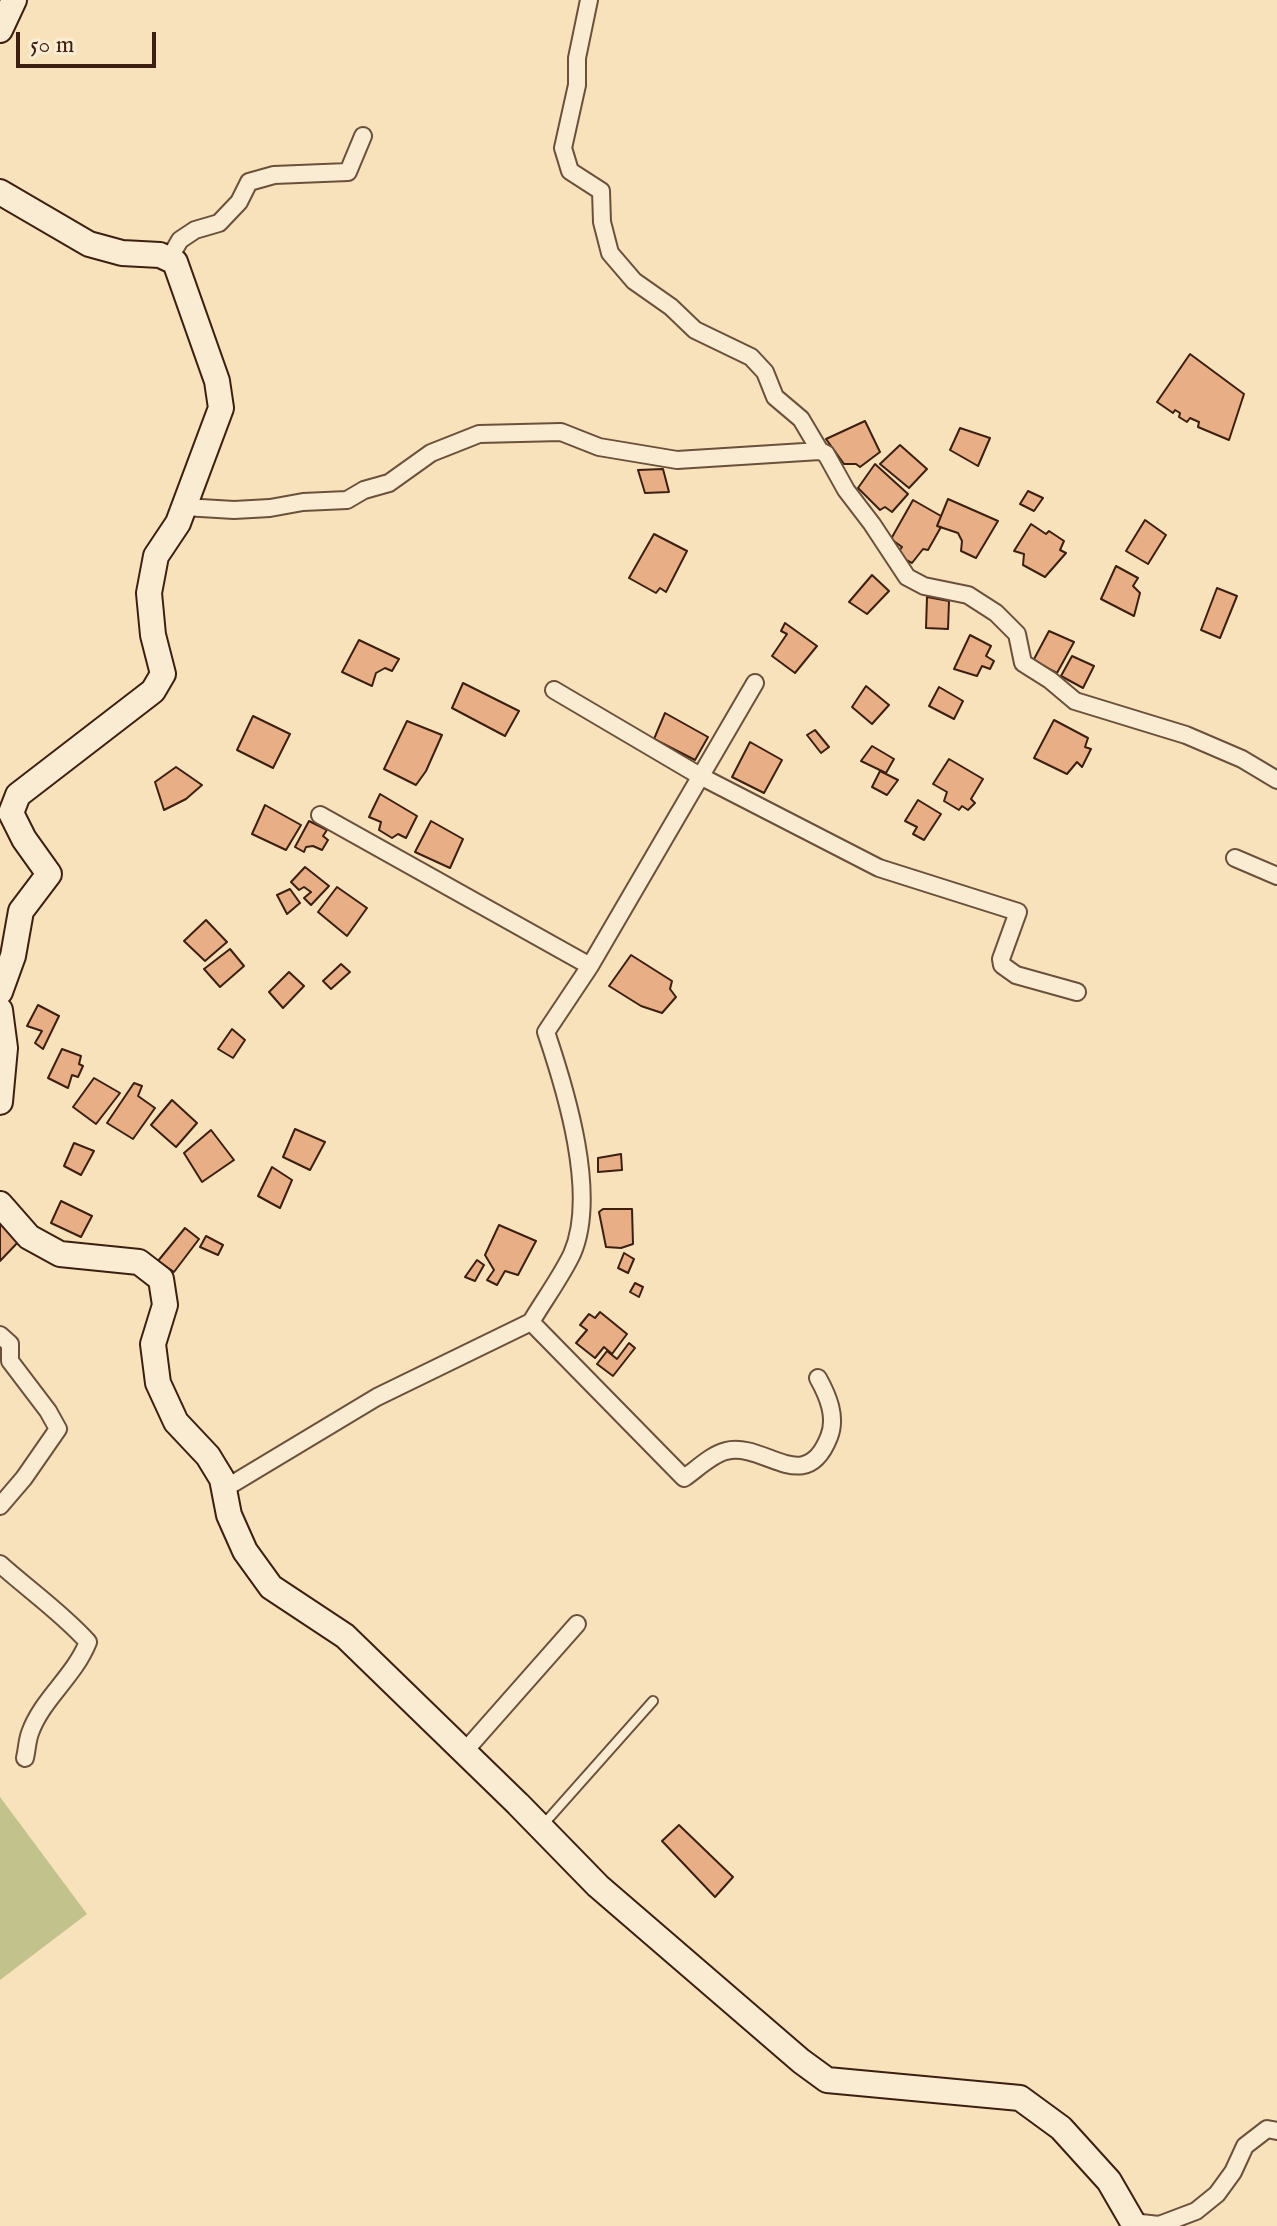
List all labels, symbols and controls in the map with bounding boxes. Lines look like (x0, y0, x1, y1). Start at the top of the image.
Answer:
scale bar (20, 16, 160, 66)
text: 50 m (30, 30, 74, 61)

